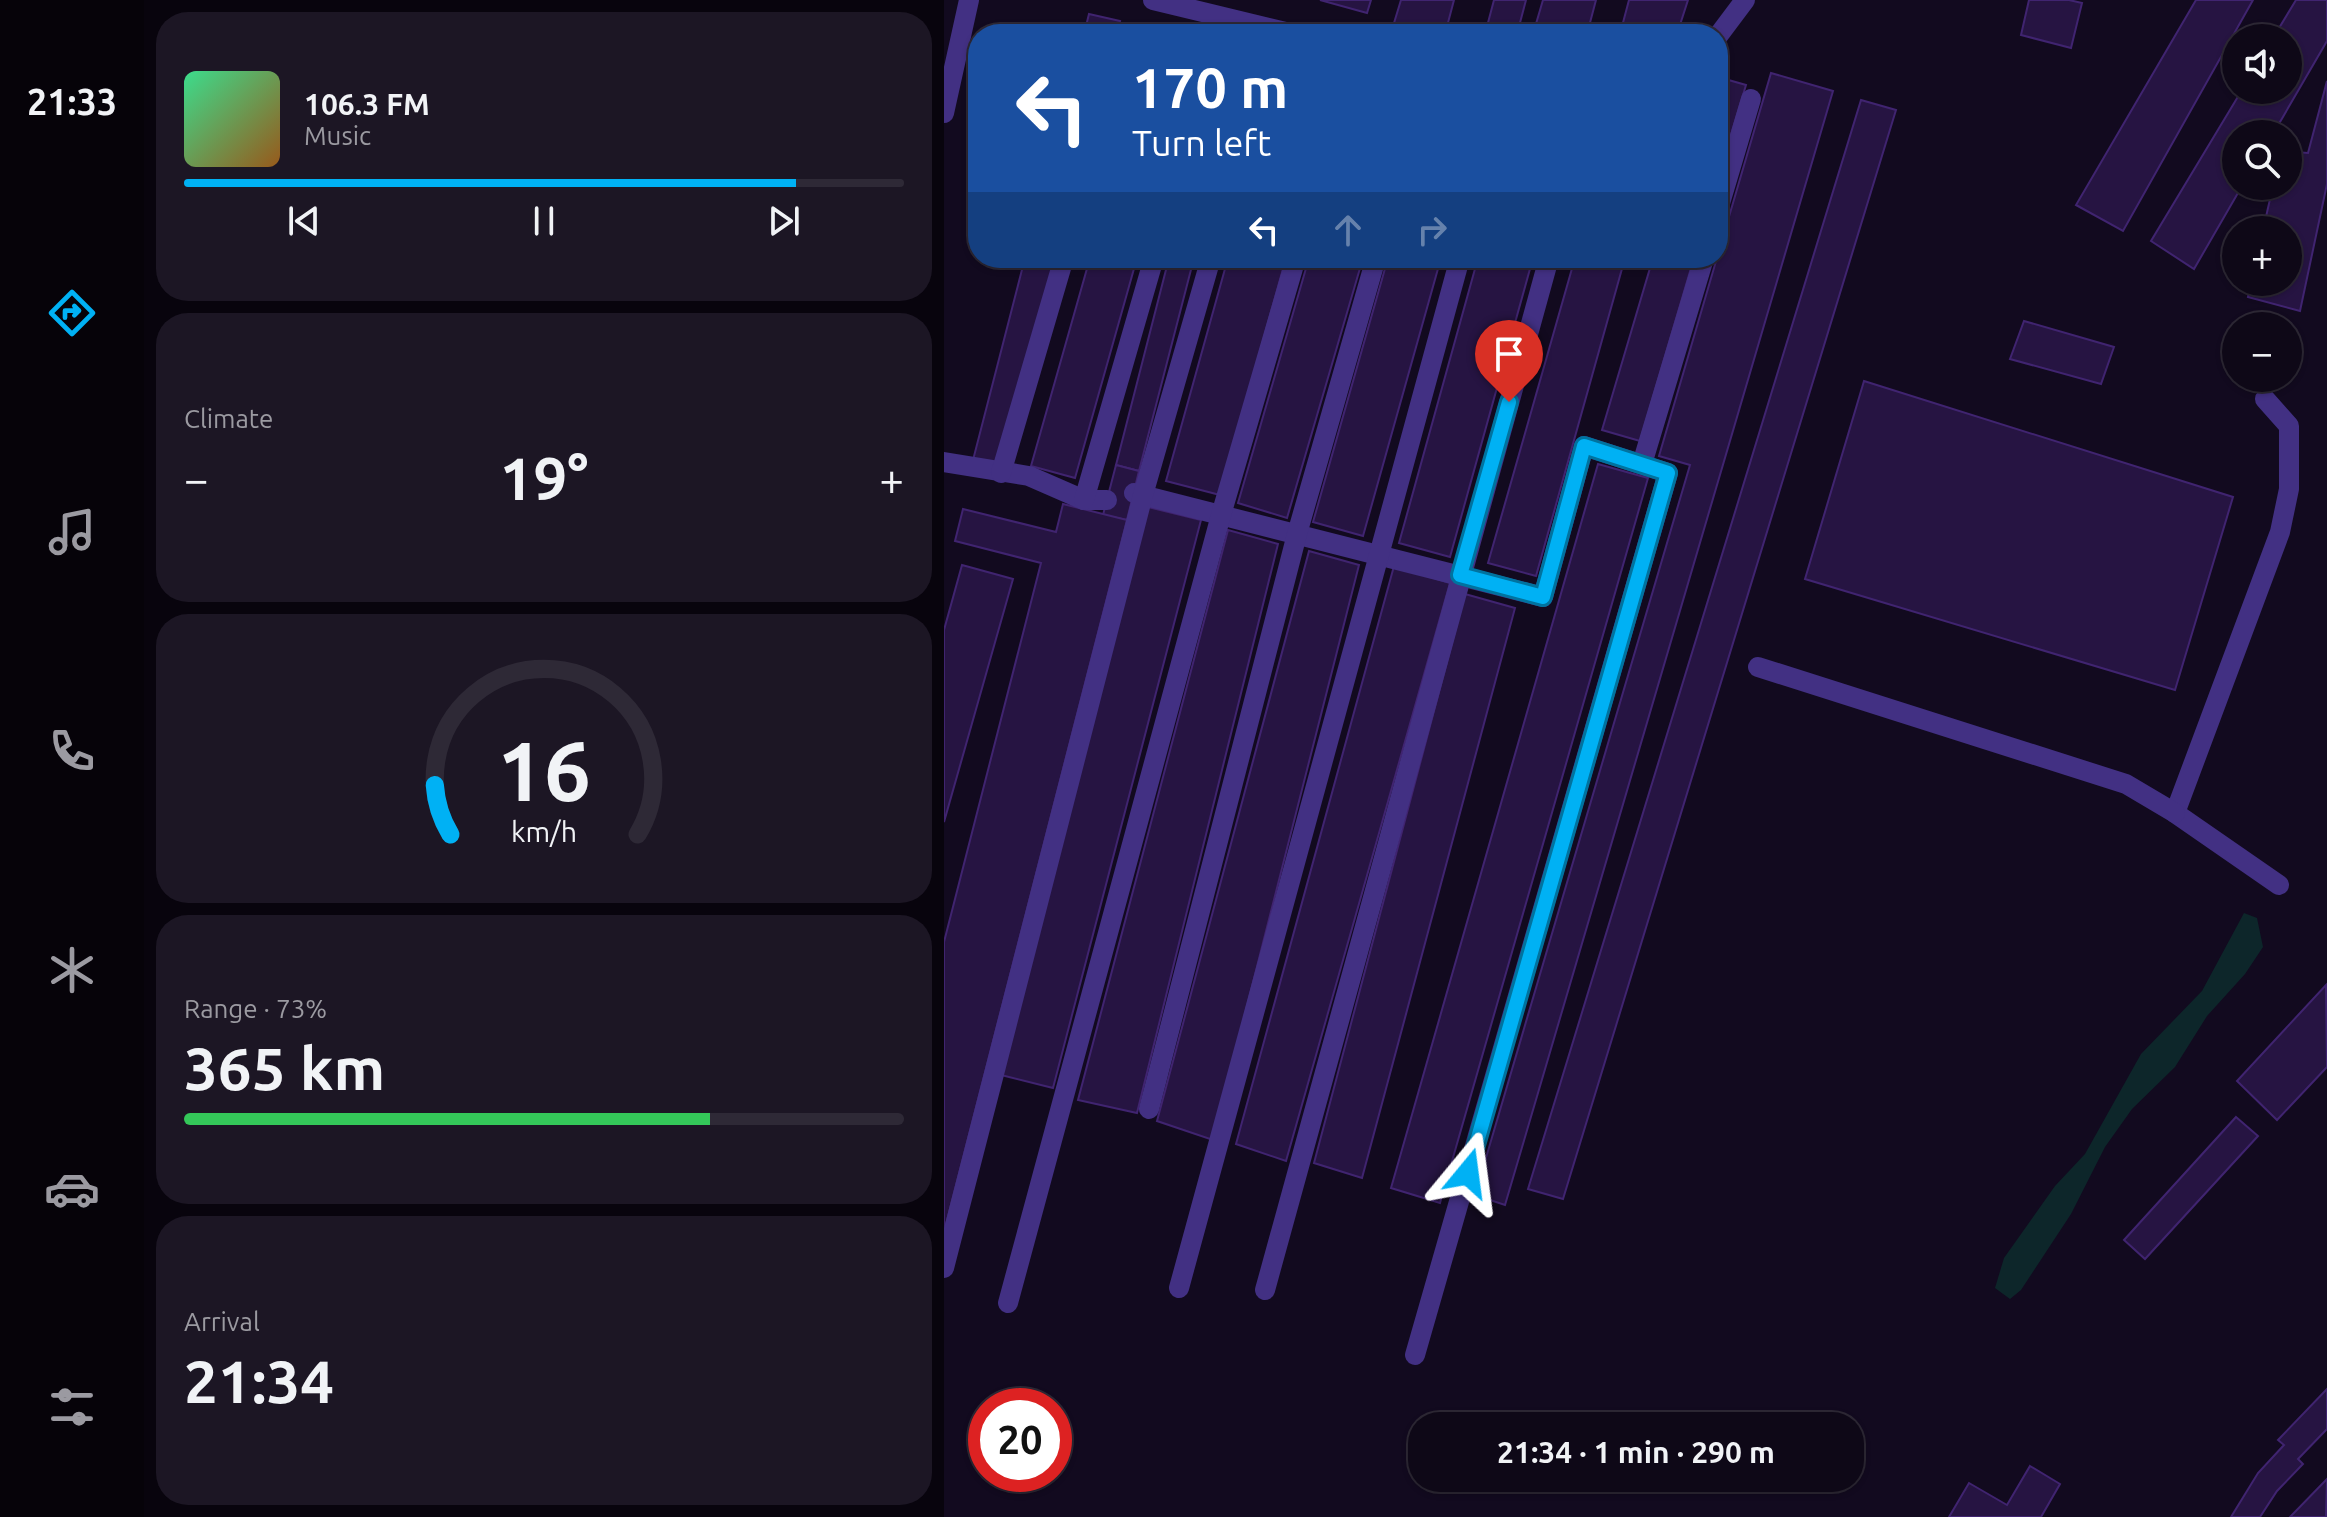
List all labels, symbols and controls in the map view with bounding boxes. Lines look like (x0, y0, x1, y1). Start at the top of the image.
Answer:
map controls (2222, 24, 2302, 392)
button: sound (2222, 24, 2302, 104)
icon: left (1000, 56, 1104, 160)
text: 170 m (1132, 56, 1288, 119)
text: 21:33 (27, 81, 117, 122)
text: 106.3 FM (304, 87, 430, 121)
button: search (2222, 120, 2302, 200)
text: Music (304, 121, 371, 150)
text: Turn left (1132, 122, 1271, 163)
icon: previous (282, 199, 326, 243)
icon: pause (522, 199, 566, 243)
icon: next (762, 199, 806, 243)
icon: left (1242, 208, 1286, 252)
icon: ahead (1326, 208, 1370, 252)
icon: right (1410, 208, 1454, 252)
button: + (2222, 216, 2302, 296)
icon: directions (44, 285, 100, 341)
button: − (2222, 312, 2302, 392)
pin (1475, 320, 1543, 402)
icon: arrive (1487, 332, 1531, 376)
text: Climate (184, 404, 273, 433)
text: 19° (500, 444, 588, 511)
text: − (184, 454, 209, 503)
text: + (879, 454, 904, 503)
icon: music (44, 504, 100, 560)
text: 16 (497, 722, 591, 816)
icon: phone (44, 723, 100, 779)
text: km/h (511, 815, 577, 847)
icon: climate (44, 942, 100, 998)
text: Range · 73% (184, 994, 327, 1023)
text: 365 km (184, 1034, 385, 1101)
position arrow (1426, 1131, 1510, 1215)
icon: car (44, 1161, 100, 1217)
text: Arrival (184, 1307, 260, 1336)
text: 21:34 (184, 1347, 334, 1414)
icon: filters (44, 1379, 100, 1435)
speed limit sign: 20 (968, 1388, 1072, 1492)
text: 21:34 · 1 min · 290 m (1497, 1435, 1775, 1469)

